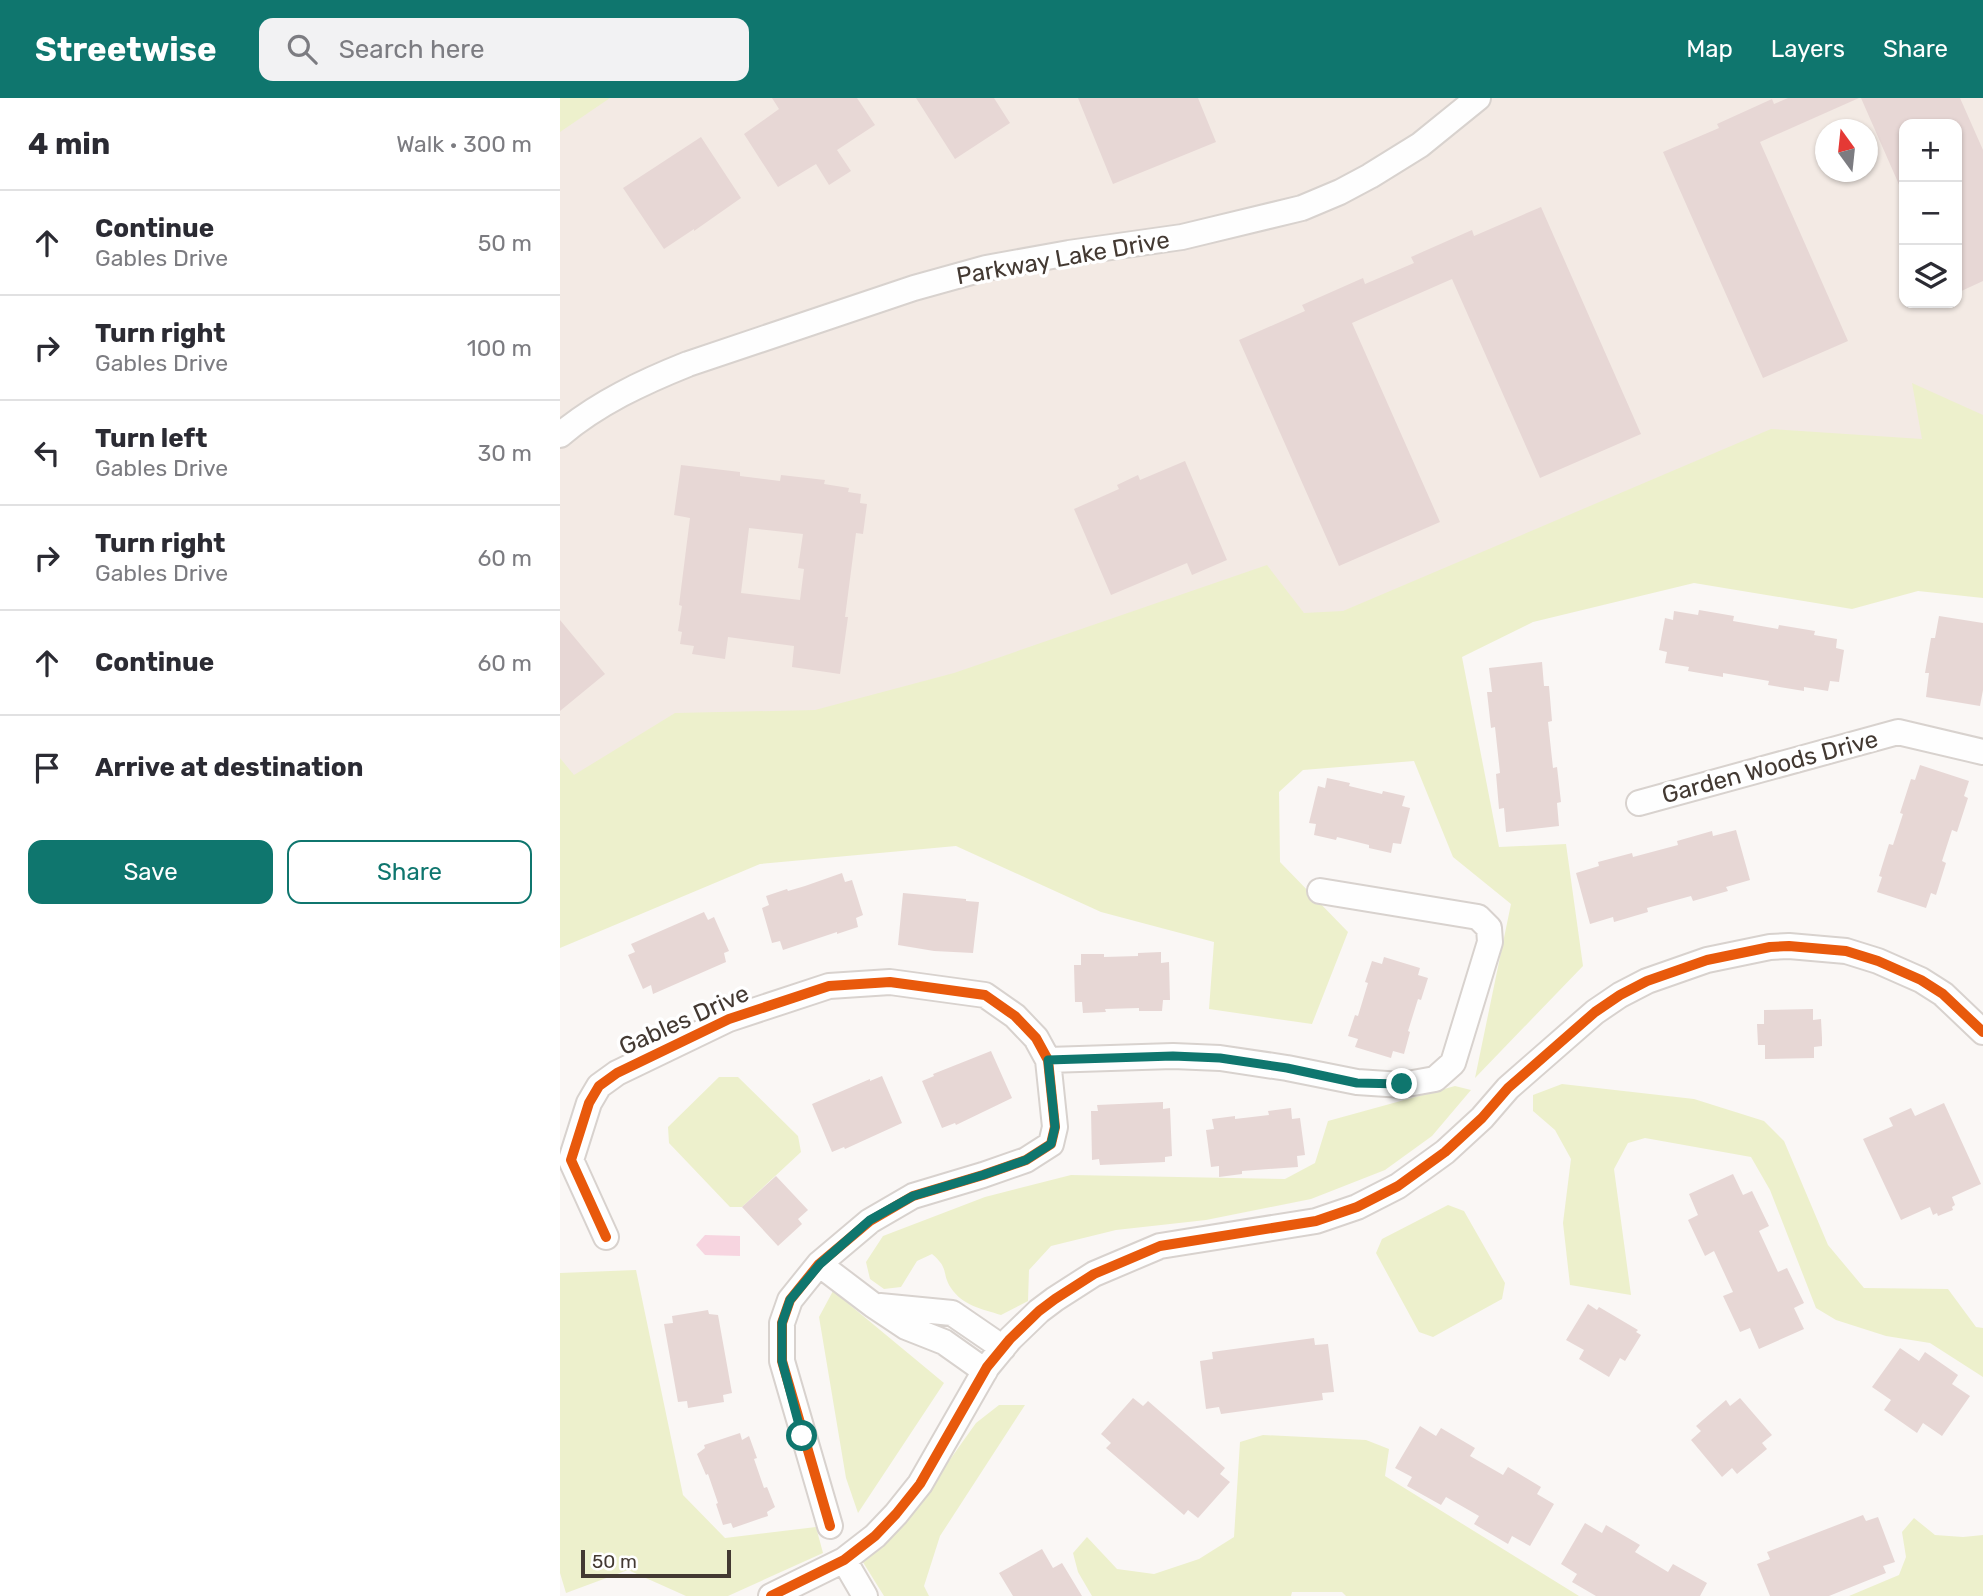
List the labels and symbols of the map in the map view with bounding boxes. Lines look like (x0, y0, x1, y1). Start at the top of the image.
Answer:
north arrow (1815, 119, 1878, 182)
street label: Parkway Lake Drive (954, 225, 1172, 291)
street label: Garden Woods Drive (1659, 725, 1881, 809)
street label: Gables Drive (615, 979, 753, 1061)
route end (1386, 1068, 1417, 1099)
route start (786, 1420, 817, 1451)
scale bar (581, 1547, 732, 1579)

